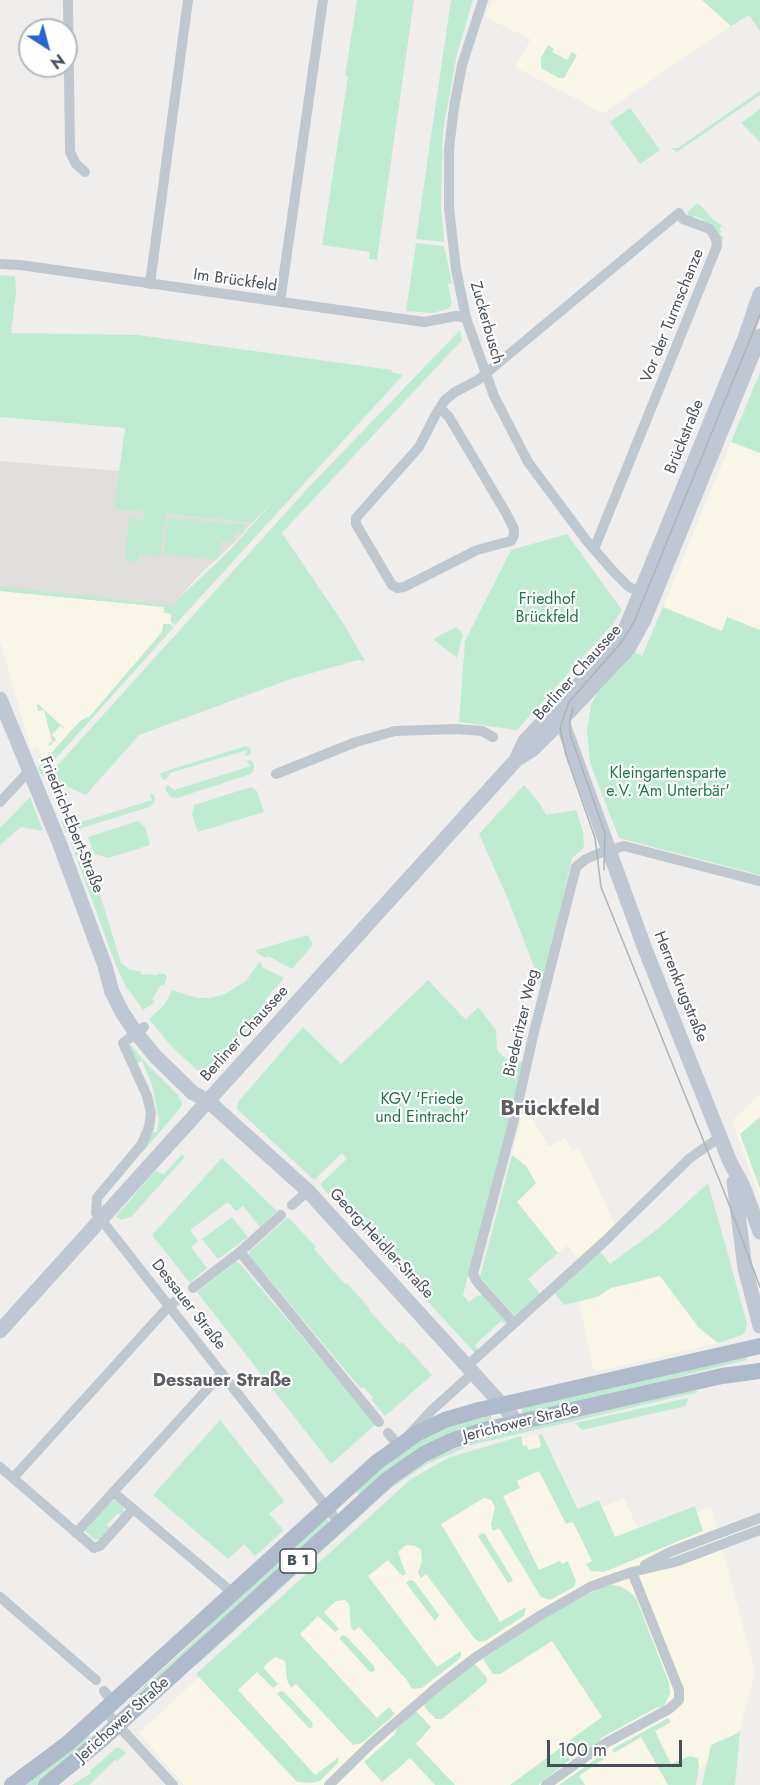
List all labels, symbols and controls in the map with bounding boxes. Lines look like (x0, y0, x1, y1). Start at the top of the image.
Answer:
north arrow (18, 18, 78, 78)
text: N (46, 48, 70, 74)
street label: Vor der Turmschanze (637, 246, 709, 386)
street label: Im Brückfeld (192, 266, 278, 296)
street label: Zuckerbusch (465, 280, 507, 366)
street label: Brückstraße (661, 397, 709, 477)
park label: Friedhof Brückfeld (515, 590, 579, 628)
street label: Berliner Chaussee (530, 621, 626, 725)
street label: Friedrich-Ebert-Straße (35, 754, 107, 896)
park label: Kleingartensparte e.V. 'Am Unterbär' (606, 764, 730, 802)
street label: Herrenkrugstraße (649, 929, 711, 1045)
street label: Biederitzer Weg (500, 967, 544, 1079)
street label: Berliner Chaussee (197, 982, 293, 1086)
park label: KGV 'Friede und Eintracht' (375, 1090, 469, 1128)
district label: Brückfeld (500, 1097, 600, 1123)
street label: Georg-Heidler-Straße (325, 1185, 437, 1303)
street label: Dessauer Straße (147, 1256, 229, 1354)
district label: Dessauer Straße (153, 1371, 291, 1393)
street label: Jerichower Straße (461, 1399, 581, 1447)
road number: B 1 (280, 1549, 316, 1573)
street label: Jerichower Straße (73, 1673, 173, 1767)
scale bar (550, 1728, 685, 1766)
text: 100 m (558, 1737, 607, 1763)

